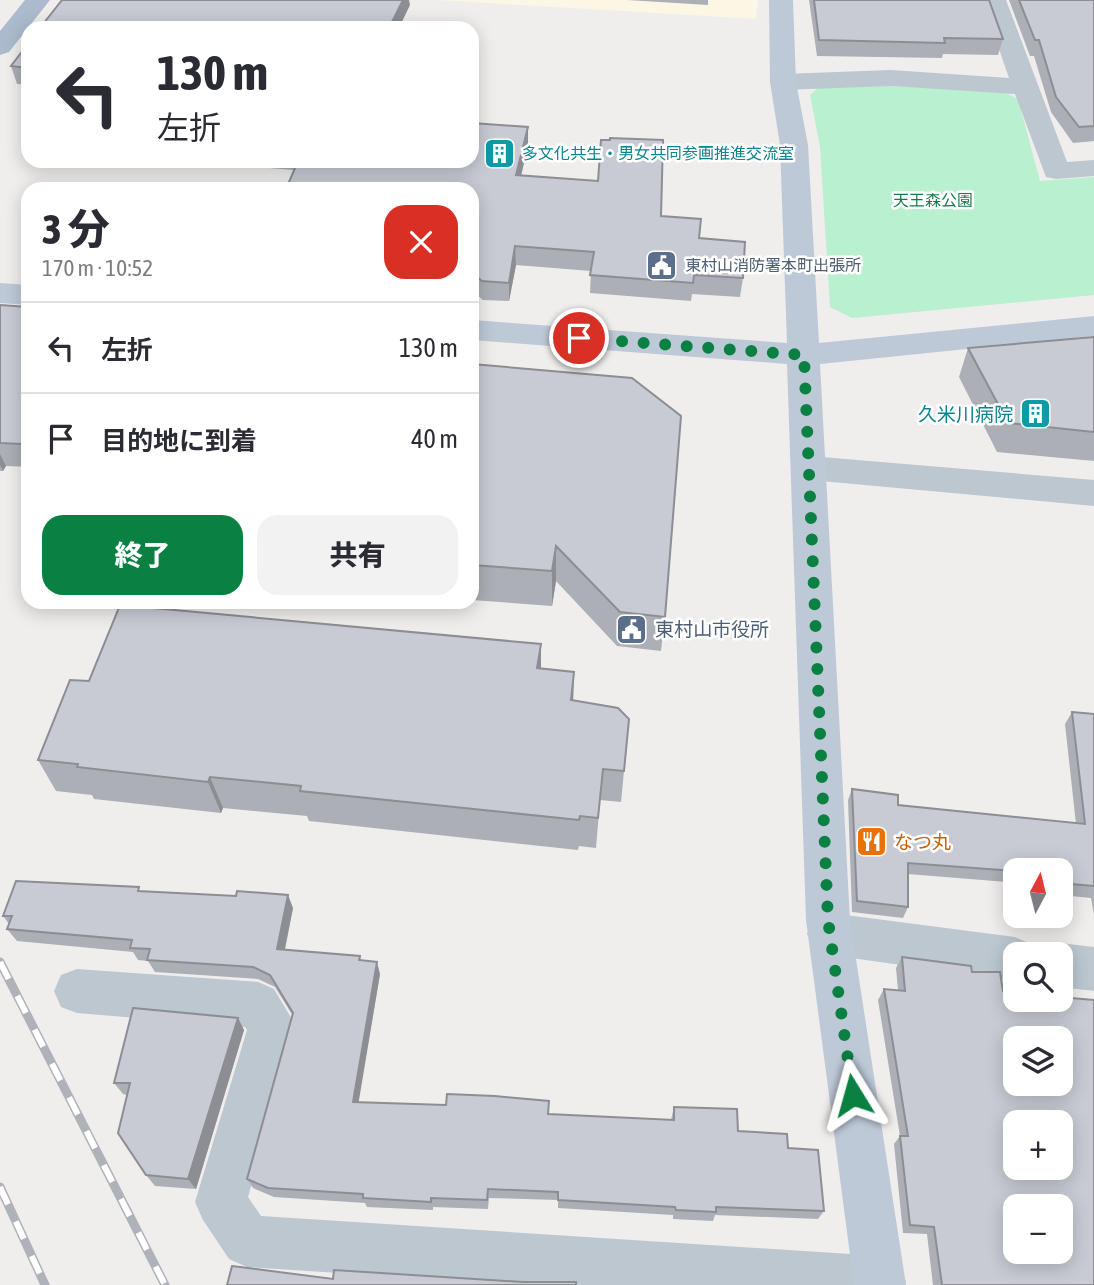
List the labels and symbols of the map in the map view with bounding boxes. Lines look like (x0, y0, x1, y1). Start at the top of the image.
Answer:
building icon: 多文化共生・男女共同参画推進交流室 (482, 136, 516, 170)
place label: 多文化共生・男女共同参画推進交流室 (522, 144, 794, 162)
park label: 天王森公園 (893, 191, 973, 209)
public building icon: 東村山消防署本町出張所 (645, 248, 679, 282)
place label: 東村山消防署本町出張所 (685, 256, 861, 274)
pin (549, 308, 609, 368)
building icon: 久米川病院 (1019, 397, 1053, 431)
place label: 久米川病院 (918, 403, 1013, 425)
public building icon: 東村山市役所 (615, 612, 649, 646)
place label: 東村山市役所 (655, 618, 769, 640)
restaurant icon: なつ丸 (854, 825, 888, 859)
place label: なつ丸 (894, 831, 951, 853)
north arrow (1003, 858, 1073, 928)
position arrow (816, 1058, 890, 1132)

